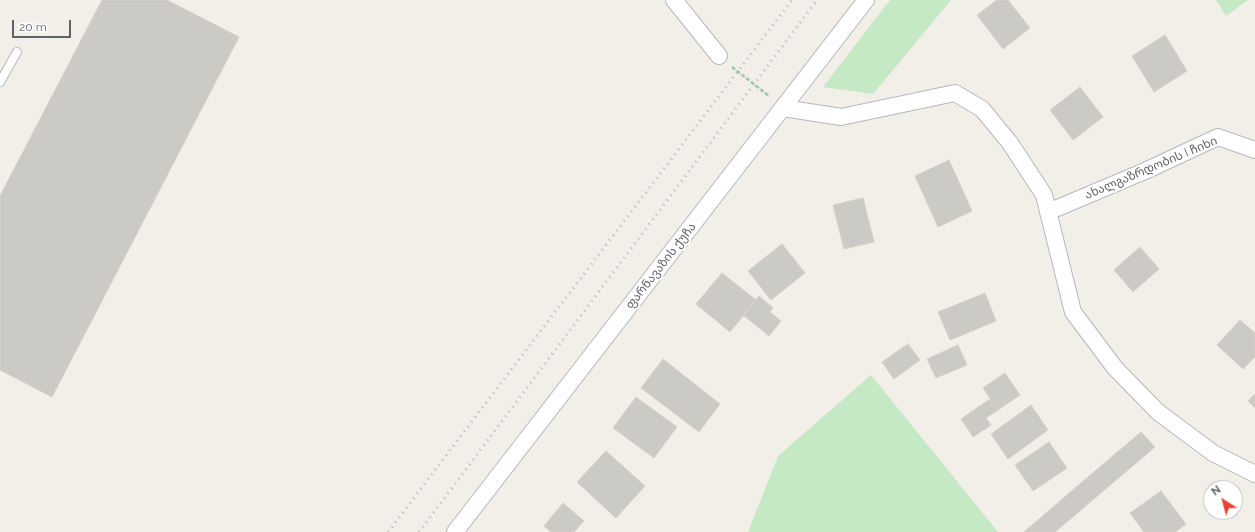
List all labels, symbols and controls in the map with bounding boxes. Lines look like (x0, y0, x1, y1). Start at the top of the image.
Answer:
scale bar (14, 12, 73, 38)
text: 20 m (19, 20, 47, 34)
street label: ახალგაზრდობის I ჩიხი (1083, 134, 1219, 202)
street label: ფარნავაზის ქუჩა (623, 220, 699, 312)
north arrow (1203, 480, 1243, 520)
text: N (1209, 483, 1223, 498)

